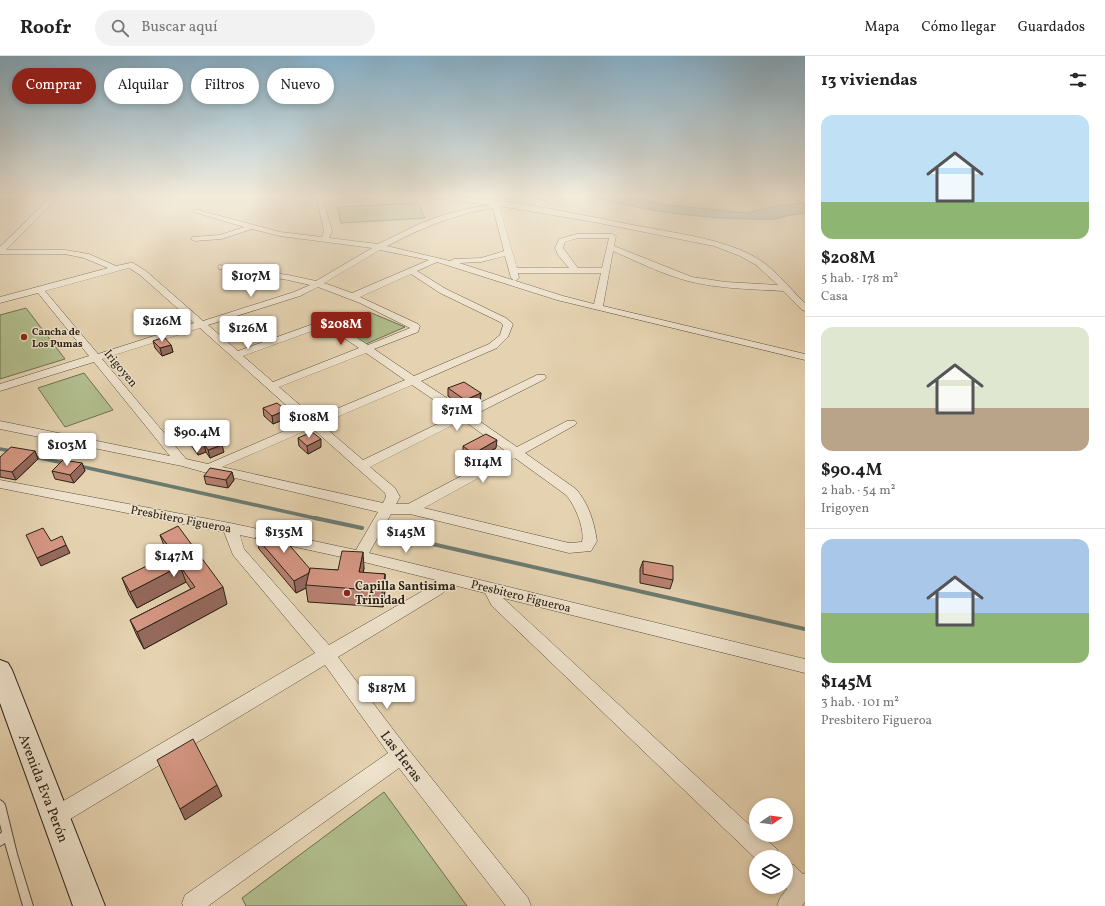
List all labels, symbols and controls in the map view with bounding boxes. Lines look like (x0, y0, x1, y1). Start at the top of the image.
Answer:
search box (95, 10, 375, 46)
text: Roofr (20, 15, 71, 41)
icon: search (109, 17, 131, 39)
text: Buscar aquí (141, 17, 218, 38)
text: Mapa (865, 18, 900, 37)
text: Cómo llegar (922, 18, 996, 37)
text: Guardados (1018, 18, 1085, 37)
chip: Comprar (12, 68, 96, 104)
chip: Alquilar (104, 68, 183, 104)
chip: Filtros (191, 68, 259, 104)
chip: Nuevo (267, 68, 334, 104)
text: 13 viviendas (821, 69, 917, 92)
icon: filters (1067, 69, 1089, 91)
icon: home (919, 141, 991, 213)
text: $208M (821, 247, 875, 270)
pin: $107M (223, 264, 279, 298)
text: $107M (231, 268, 271, 286)
text: 5 hab. · 178 m² (821, 270, 898, 288)
text: Casa (821, 288, 848, 306)
pin: $126M (134, 309, 190, 343)
pin: $208M (313, 312, 369, 346)
text: $126M (143, 313, 181, 331)
pin: $126M (220, 316, 276, 350)
text: $208M (320, 316, 362, 334)
text: $126M (229, 320, 267, 338)
place label: Cancha de Los Pumas (32, 325, 83, 351)
marker: Cancha de Los Pumas (19, 332, 29, 342)
street label: Irigoyen (100, 346, 141, 391)
icon: home (919, 353, 991, 425)
pin: $71M (433, 398, 481, 432)
text: $71M (441, 402, 473, 420)
pin: $108M (281, 405, 337, 439)
text: $108M (289, 409, 329, 427)
pin: $90.4M (164, 420, 230, 454)
text: $90.4M (174, 424, 220, 442)
pin: $103M (39, 433, 95, 467)
text: $103M (47, 437, 87, 455)
pin: $114M (455, 450, 511, 484)
text: $114M (464, 454, 502, 472)
text: $90.4M (821, 459, 882, 482)
text: 2 hab. · 54 m² (821, 482, 896, 500)
text: Irigoyen (821, 500, 869, 518)
street label: Presbitero Figueroa (129, 502, 233, 538)
pin: $135M (256, 520, 312, 554)
pin: $145M (378, 520, 434, 554)
text: $135M (265, 524, 303, 542)
text: $145M (387, 524, 425, 542)
pin: $147M (146, 544, 202, 578)
text: $147M (155, 548, 194, 566)
icon: home (919, 565, 991, 637)
street label: Presbitero Figueroa (469, 577, 572, 617)
place label: Capilla Santisima Trinidad (355, 579, 456, 609)
marker: Capilla Santisima Trinidad (342, 588, 352, 598)
text: $145M (821, 671, 872, 694)
pin: $187M (359, 676, 415, 710)
text: $187M (368, 680, 406, 698)
text: 3 hab. · 101 m² (821, 694, 899, 712)
text: Presbitero Figueroa (821, 712, 932, 730)
street label: Las Heras (375, 727, 426, 786)
street label: Avenida Eva Perón (13, 732, 72, 846)
north arrow (749, 798, 793, 842)
map controls (749, 798, 793, 894)
button: layers (749, 850, 793, 894)

